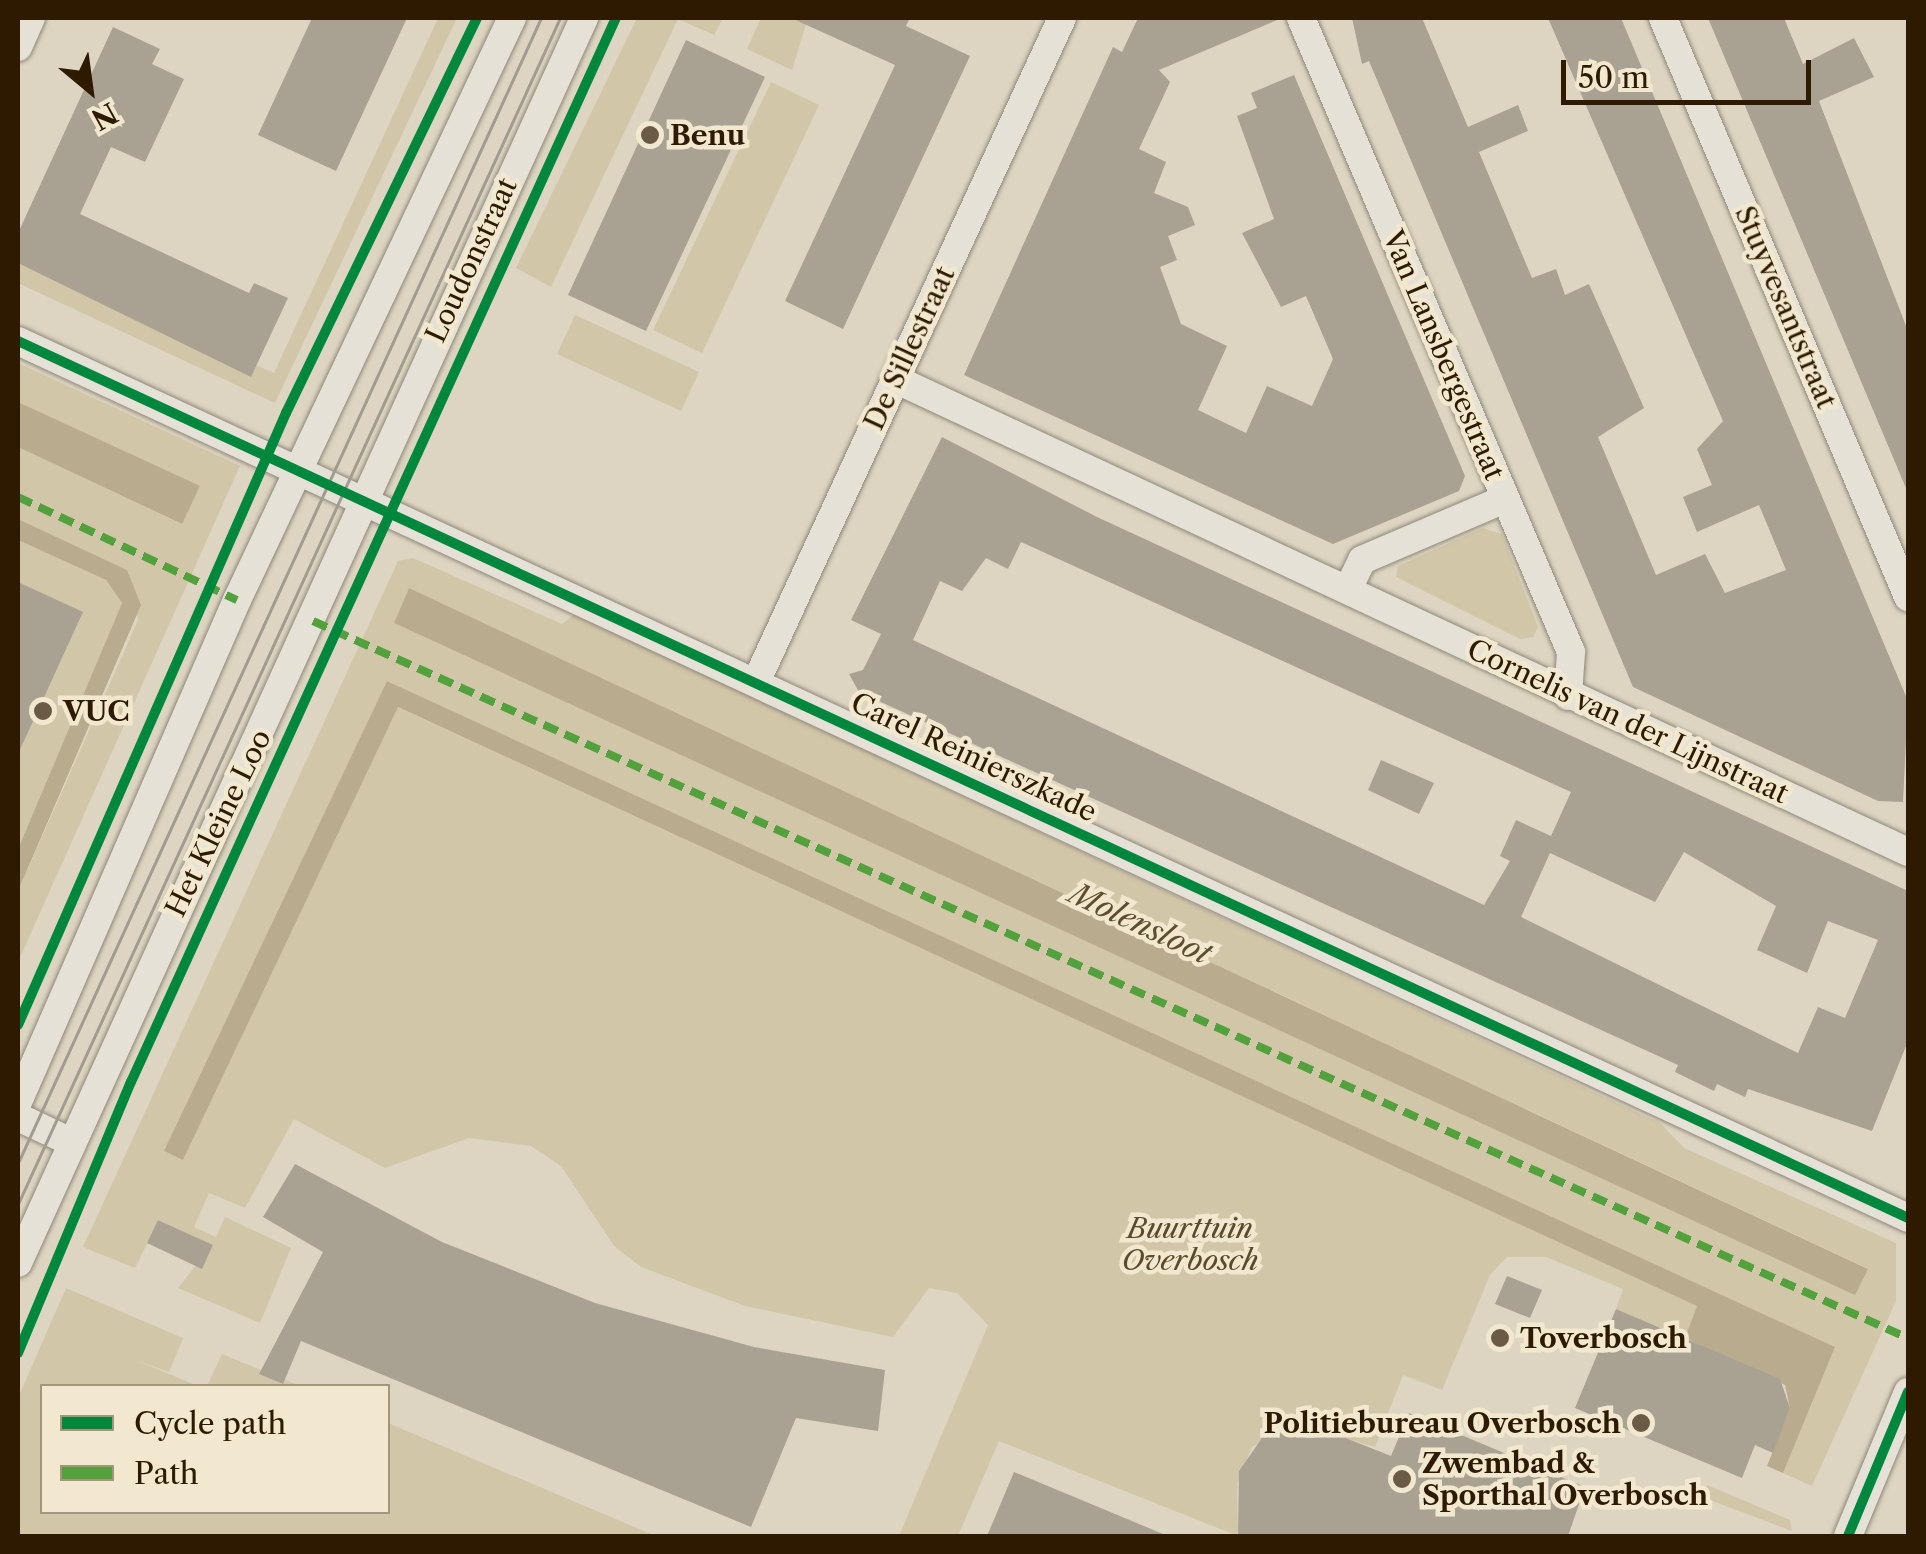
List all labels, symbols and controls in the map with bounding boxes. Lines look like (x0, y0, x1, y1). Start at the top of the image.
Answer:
north arrow (40, 40, 140, 140)
scale bar (1566, 40, 1816, 102)
text: 50 m (1578, 59, 1649, 96)
text: N (86, 95, 123, 137)
place label: Benu (670, 118, 745, 152)
marker: Benu (639, 124, 661, 146)
street label: Loudonstraat (418, 172, 524, 348)
street label: Stuyvesantstraat (1728, 201, 1844, 413)
street label: Van Lansbergestraat (1376, 225, 1512, 485)
street label: De Sillestraat (856, 261, 962, 435)
street label: Cornelis van der Lijnstraat (1462, 631, 1794, 811)
street label: Carel Reinierszkade (846, 685, 1102, 829)
place label: VUC (63, 694, 130, 728)
marker: VUC (32, 700, 54, 722)
street label: Het Kleine Loo (158, 724, 278, 922)
water label: Molensloot (1064, 876, 1216, 972)
park label: Buurttuin Overbosch (1121, 1211, 1259, 1277)
place label: Toverbosch (1520, 1321, 1687, 1355)
marker: Toverbosch (1489, 1327, 1511, 1349)
legend (40, 1384, 390, 1514)
text: Cycle path (134, 1405, 286, 1442)
place label: Politiebureau Overbosch (1264, 1406, 1621, 1440)
marker: Politiebureau Overbosch (1630, 1412, 1652, 1434)
place label: Zwembad & Sporthal Overbosch (1422, 1446, 1708, 1512)
text: Path (134, 1455, 199, 1492)
marker: Zwembad & Sporthal Overbosch (1391, 1468, 1413, 1490)

